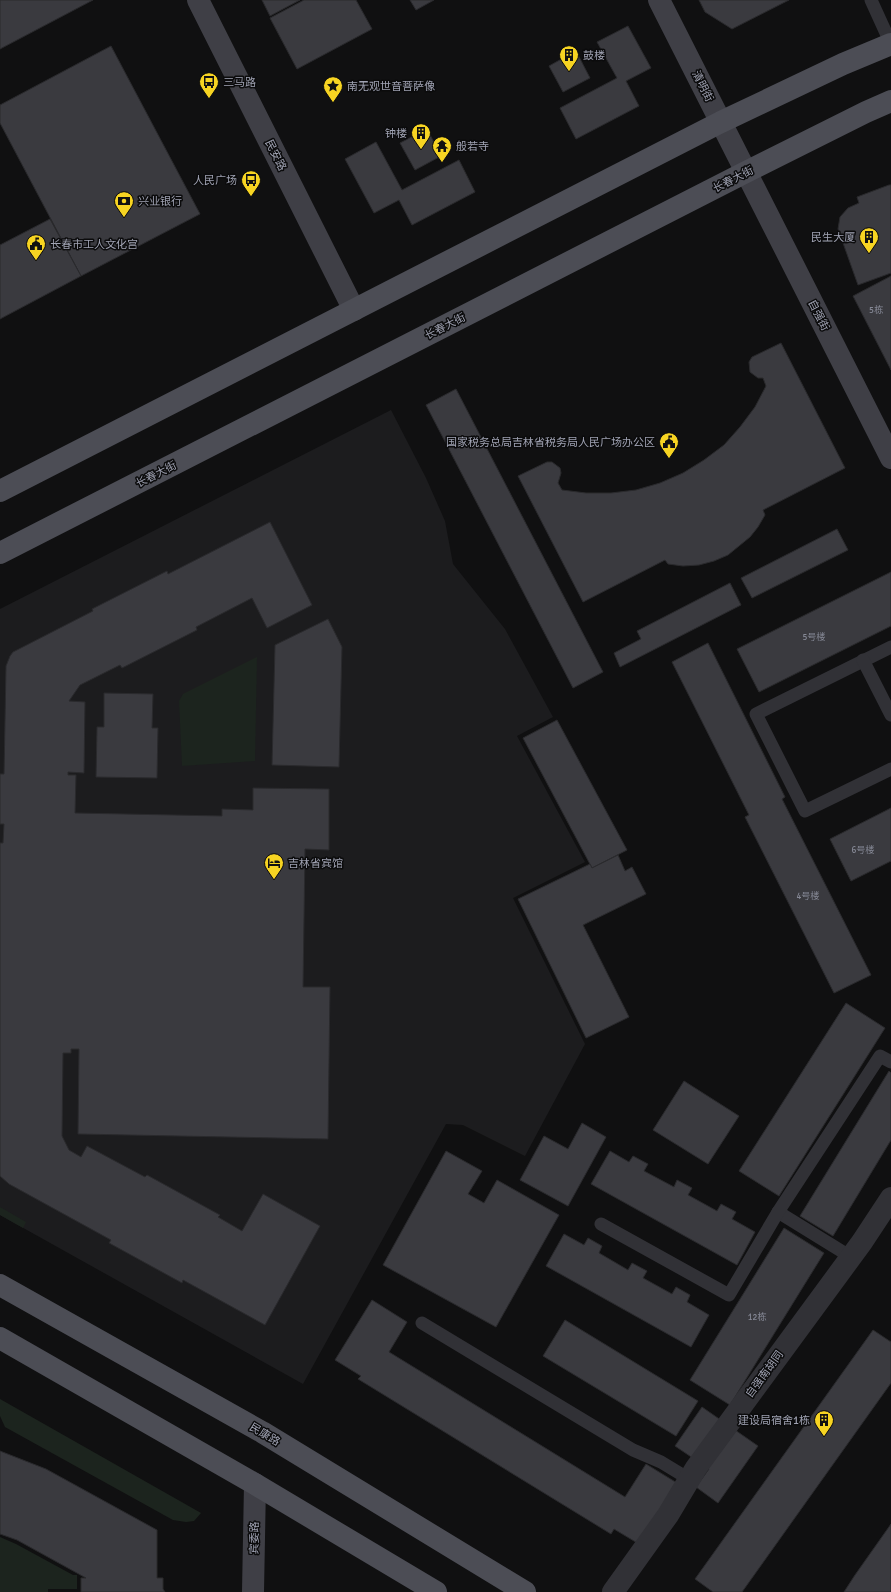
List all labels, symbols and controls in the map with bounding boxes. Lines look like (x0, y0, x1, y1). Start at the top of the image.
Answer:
building icon: 鼓楼 (558, 44, 580, 72)
place label: 鼓楼 (583, 49, 605, 62)
street label: 清明街 (689, 69, 716, 104)
bus stop icon: 三马路 (198, 71, 220, 99)
place icon: 南无观世音菩萨像 (322, 75, 344, 103)
place label: 三马路 (223, 76, 256, 89)
place label: 南无观世音菩萨像 (347, 80, 435, 93)
building icon: 钟楼 (410, 122, 432, 150)
place label: 钟楼 (385, 127, 407, 140)
temple icon: 般若寺 (431, 135, 453, 163)
street label: 民安路 (262, 138, 289, 173)
place label: 般若寺 (456, 140, 489, 153)
street label: 长春大街 (711, 164, 756, 195)
bus stop icon: 人民广场 (240, 169, 262, 197)
place label: 人民广场 (193, 174, 237, 187)
bank icon: 兴业银行 (113, 190, 135, 218)
place label: 兴业银行 (138, 195, 182, 208)
building icon: 民生大厦 (858, 226, 880, 254)
place label: 民生大厦 (811, 231, 855, 244)
public building icon: 长春市工人文化宫 (25, 233, 47, 261)
place label: 长春市工人文化宫 (50, 238, 138, 251)
street label: 自强街 (805, 298, 832, 333)
house number: 5栋 (869, 304, 883, 316)
street label: 长春大街 (423, 311, 468, 342)
public building icon: 国家税务总局吉林省税务局人民广场办公区 (658, 431, 680, 459)
place label: 国家税务总局吉林省税务局人民广场办公区 (446, 436, 655, 449)
street label: 长春大街 (134, 459, 179, 490)
house number: 5号楼 (803, 632, 825, 643)
house number: 6号楼 (852, 845, 874, 856)
hotel icon: 吉林省宾馆 (263, 852, 285, 880)
place label: 吉林省宾馆 (288, 857, 343, 870)
house number: 4号楼 (797, 891, 819, 902)
house number: 12栋 (748, 1311, 766, 1323)
street label: 自强南胡同 (743, 1348, 786, 1400)
building icon: 建设局宿舍1栋 (813, 1409, 835, 1437)
place label: 建设局宿舍1栋 (738, 1414, 810, 1427)
street label: 民康路 (247, 1420, 282, 1448)
street label: 宾委路 (248, 1521, 261, 1555)

